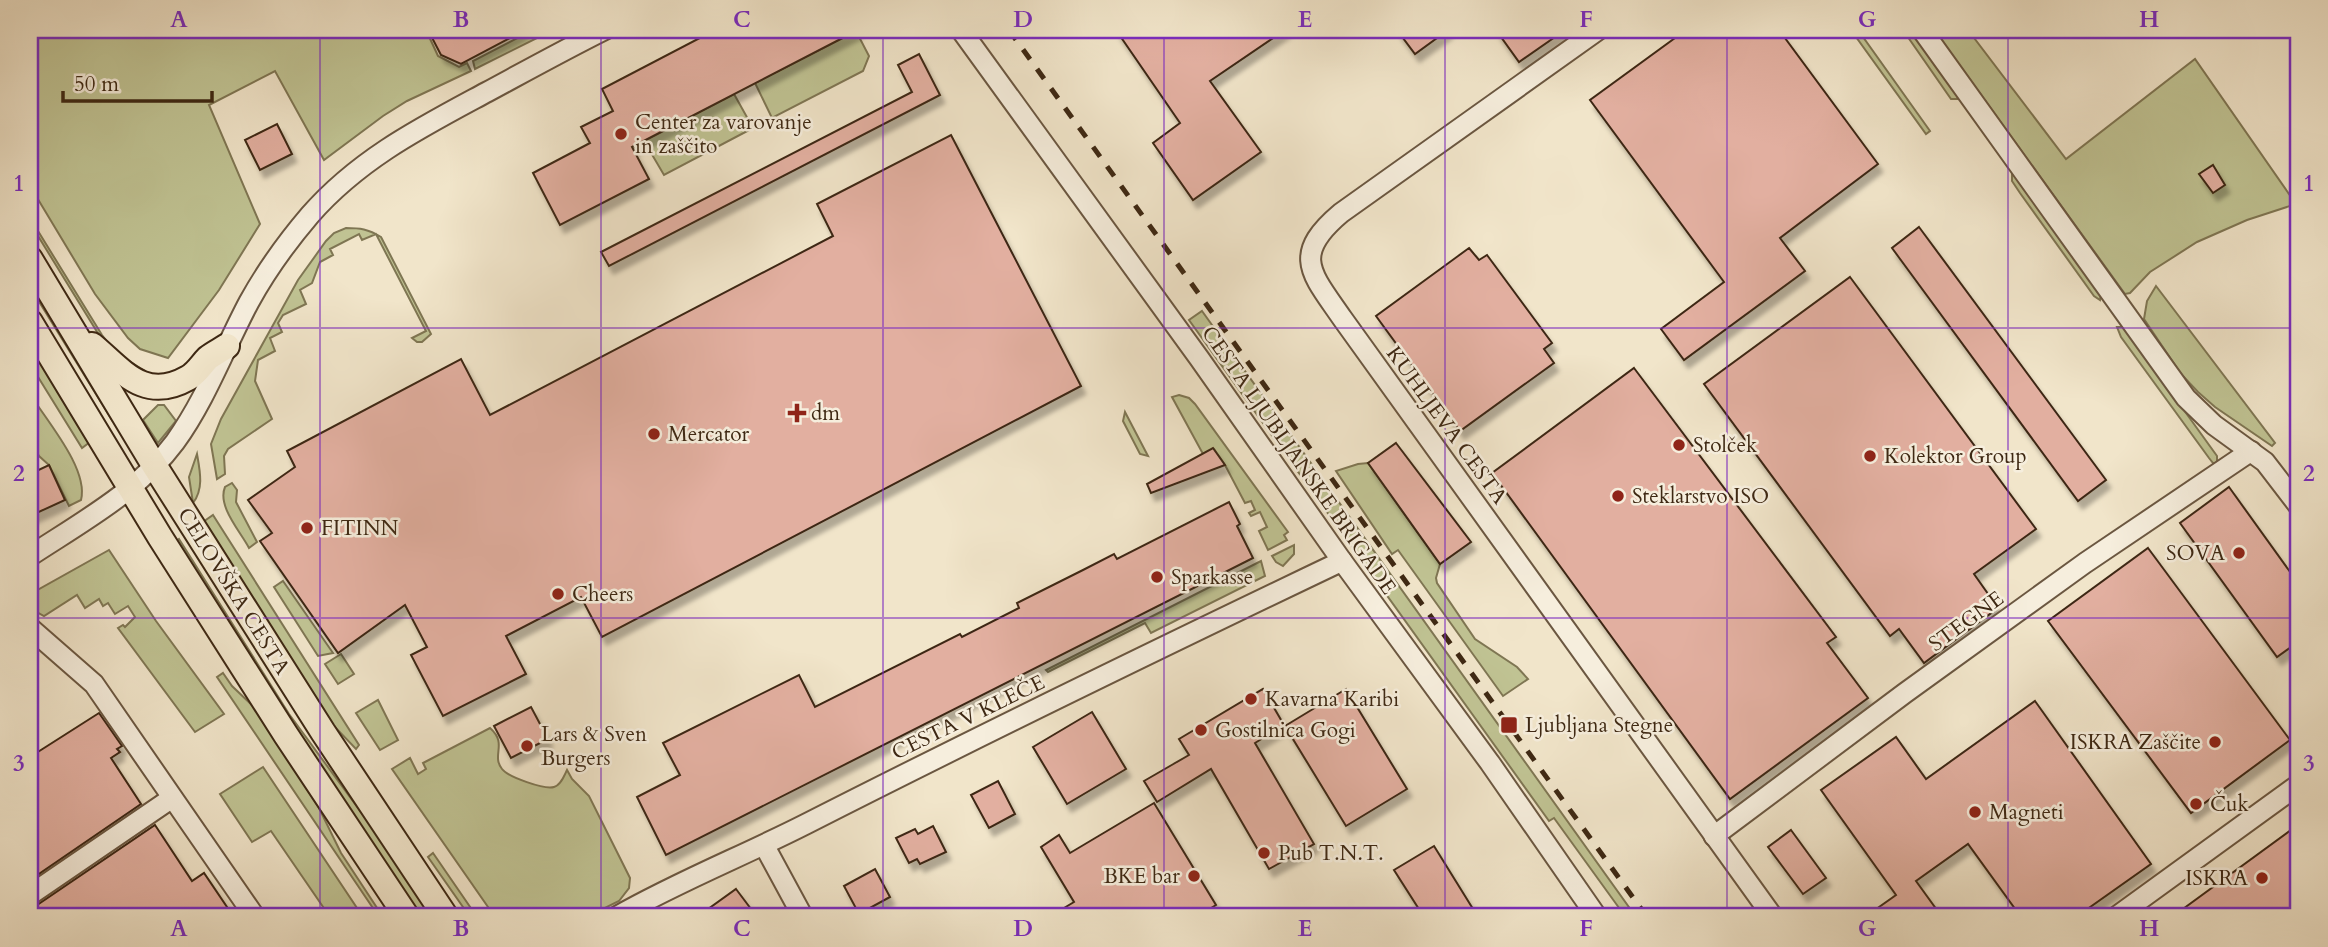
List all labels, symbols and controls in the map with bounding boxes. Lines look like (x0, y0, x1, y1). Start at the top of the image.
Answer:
text: A (170, 4, 188, 35)
text: B (453, 4, 469, 35)
text: C (733, 4, 751, 35)
text: D (1013, 4, 1033, 35)
text: E (1298, 4, 1312, 35)
text: F (1579, 4, 1593, 35)
text: G (1858, 4, 1877, 35)
text: H (2139, 4, 2159, 35)
scale bar (63, 60, 212, 104)
text: 50 m (74, 70, 119, 99)
place label: Center za varovanje in zaščito (635, 108, 812, 161)
marker: Center za varovanje in zaščito (613, 126, 629, 142)
text: 1 (13, 168, 25, 199)
text: 1 (2303, 168, 2315, 199)
street label: CESTA LJUBLJANSKE BRIGADE (1194, 320, 1403, 600)
street label: KUHLJEVA CESTA (1379, 340, 1514, 510)
place label: dm (811, 399, 840, 428)
marker: dm (789, 405, 805, 421)
place label: Mercator (668, 420, 750, 449)
marker: Mercator (646, 426, 662, 442)
place label: Stolček (1693, 431, 1758, 460)
marker: Stolček (1671, 437, 1687, 453)
place label: Kolektor Group (1884, 442, 2027, 471)
marker: Kolektor Group (1862, 448, 1878, 464)
text: 2 (13, 458, 25, 489)
text: 2 (2303, 458, 2315, 489)
place label: Steklarstvo ISO (1632, 482, 1769, 511)
marker: Steklarstvo ISO (1610, 488, 1626, 504)
street label: CELOVŠKA CESTA (170, 502, 298, 680)
place label: FITINN (321, 514, 399, 543)
marker: FITINN (299, 520, 315, 536)
place label: SOVA (2166, 539, 2225, 568)
marker: SOVA (2231, 545, 2247, 561)
place label: Sparkasse (1171, 563, 1253, 592)
marker: Sparkasse (1149, 569, 1165, 585)
place label: Cheers (572, 580, 633, 609)
street label: STEGNE (1923, 584, 2010, 659)
marker: Cheers (550, 586, 566, 602)
street label: CESTA V KLEČE (886, 667, 1050, 767)
place label: Kavarna Karibi (1265, 685, 1399, 714)
marker: Kavarna Karibi (1243, 691, 1259, 707)
place label: Ljubljana Stegne (1525, 711, 1673, 740)
marker: Ljubljana Stegne (1499, 715, 1519, 735)
place label: Gostilnica Gogi (1215, 716, 1356, 745)
place label: Lars & Sven Burgers (541, 720, 647, 773)
marker: Gostilnica Gogi (1193, 722, 1209, 738)
place label: ISKRA Zaščite (2070, 728, 2201, 757)
marker: ISKRA Zaščite (2207, 734, 2223, 750)
marker: Lars & Sven Burgers (519, 738, 535, 754)
text: 3 (13, 748, 25, 779)
text: 3 (2303, 748, 2315, 779)
place label: Čuk (2210, 789, 2250, 819)
marker: Čuk (2188, 796, 2204, 812)
place label: Magneti (1989, 798, 2064, 827)
marker: Magneti (1967, 804, 1983, 820)
place label: Pub T.N.T. (1278, 839, 1384, 868)
marker: Pub T.N.T. (1256, 845, 1272, 861)
place label: BKE bar (1103, 862, 1180, 891)
place label: ISKRA (2185, 864, 2248, 893)
marker: BKE bar (1186, 868, 1202, 884)
marker: ISKRA (2254, 870, 2270, 886)
text: A (170, 913, 188, 944)
text: B (453, 913, 469, 944)
text: C (733, 913, 751, 944)
text: D (1013, 913, 1033, 944)
text: E (1298, 913, 1312, 944)
text: F (1579, 913, 1593, 944)
text: G (1858, 913, 1877, 944)
text: H (2139, 913, 2159, 944)

